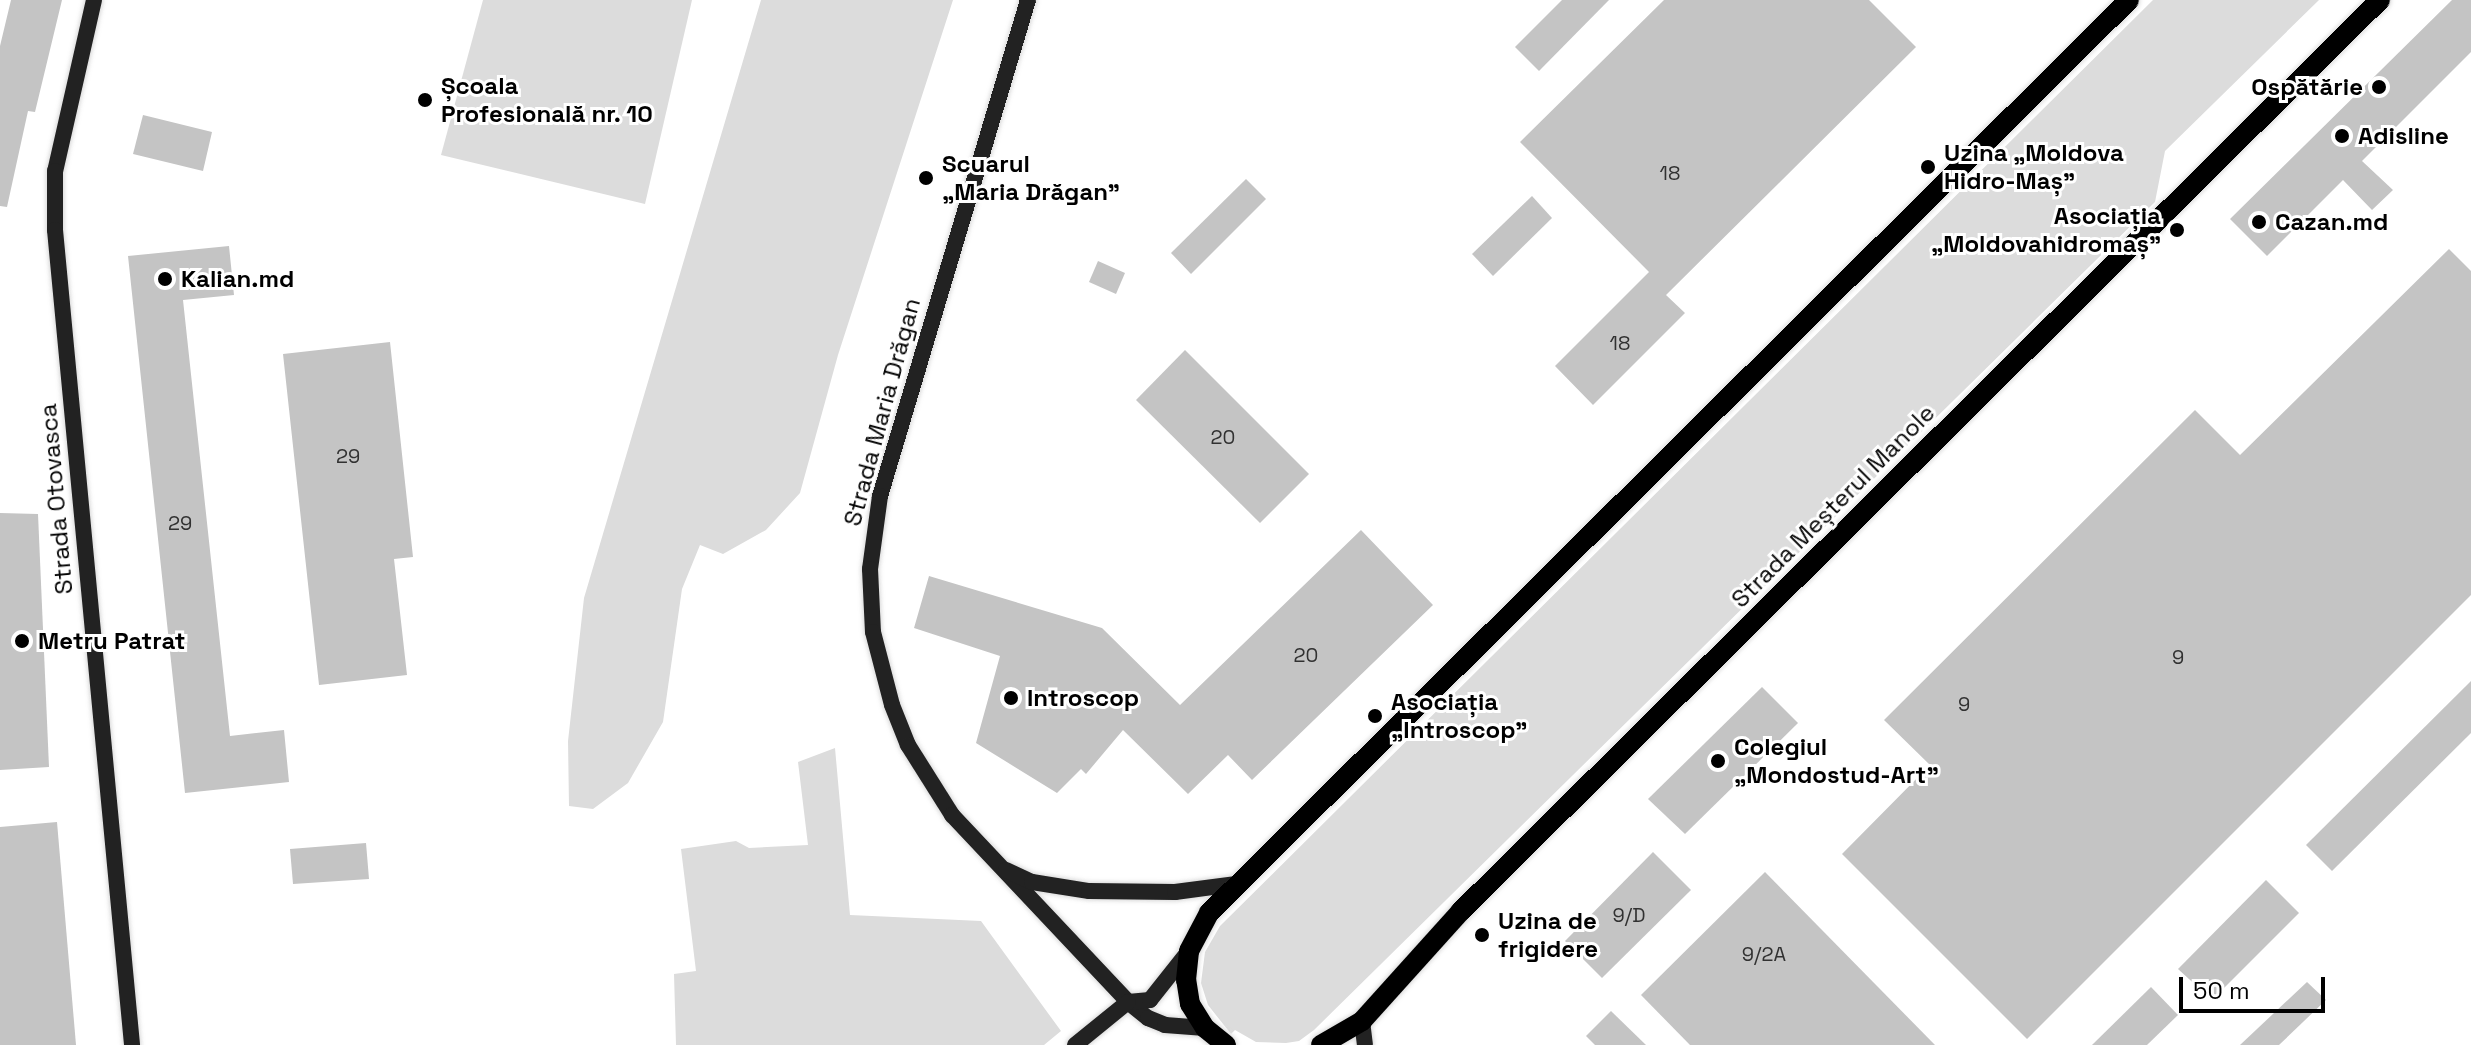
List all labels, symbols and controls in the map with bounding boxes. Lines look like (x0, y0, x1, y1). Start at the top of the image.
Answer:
place label: Școala Profesională nr. 10 (441, 72, 653, 128)
place label: Ospătărie (2251, 73, 2363, 101)
marker: Ospătărie (2370, 78, 2388, 96)
marker: Școala Profesională nr. 10 (416, 91, 434, 109)
place label: Adisline (2358, 122, 2449, 150)
marker: Adisline (2333, 127, 2351, 145)
place label: Uzina „Moldova Hidro-Maș” (1944, 139, 2125, 195)
place label: Scuarul „Maria Drăgan” (942, 150, 1120, 206)
marker: Uzina „Moldova Hidro-Maș” (1919, 158, 1937, 176)
house number: 18 (1660, 161, 1680, 185)
marker: Scuarul „Maria Drăgan” (917, 169, 935, 187)
place label: Asociația „Moldovahidromaș” (1931, 202, 2161, 258)
place label: Cazan.md (2275, 208, 2388, 236)
marker: Cazan.md (2250, 213, 2268, 231)
marker: Asociația „Moldovahidromaș” (2168, 221, 2186, 239)
place label: Kalian.md (181, 265, 294, 293)
marker: Kalian.md (156, 270, 174, 288)
street label: Strada Maria Drăgan (838, 295, 926, 529)
house number: 18 (1610, 331, 1630, 355)
street label: Strada Meșterul Manole (1725, 398, 1941, 614)
street label: Strada Otovasca (33, 402, 79, 596)
house number: 20 (1211, 425, 1235, 449)
house number: 29 (336, 444, 360, 468)
house number: 29 (168, 511, 192, 535)
place label: Metru Patrat (38, 627, 185, 655)
marker: Metru Patrat (13, 632, 31, 650)
house number: 20 (1294, 643, 1318, 667)
house number: 9 (2172, 645, 2184, 669)
place label: Introscop (1027, 684, 1139, 712)
place label: Asociația „Introscop” (1391, 688, 1527, 744)
marker: Introscop (1002, 689, 1020, 707)
house number: 9 (1958, 692, 1970, 716)
marker: Asociația „Introscop” (1366, 707, 1384, 725)
place label: Colegiul „Mondostud-Art” (1734, 733, 1939, 789)
marker: Colegiul „Mondostud-Art” (1709, 752, 1727, 770)
house number: 9/D (1613, 903, 1645, 927)
place label: Uzina de frigidere (1498, 907, 1598, 963)
marker: Uzina de frigidere (1473, 926, 1491, 944)
house number: 9/2A (1742, 942, 1786, 966)
scale bar (2183, 961, 2329, 1011)
text: 50 m (2193, 975, 2250, 1006)

